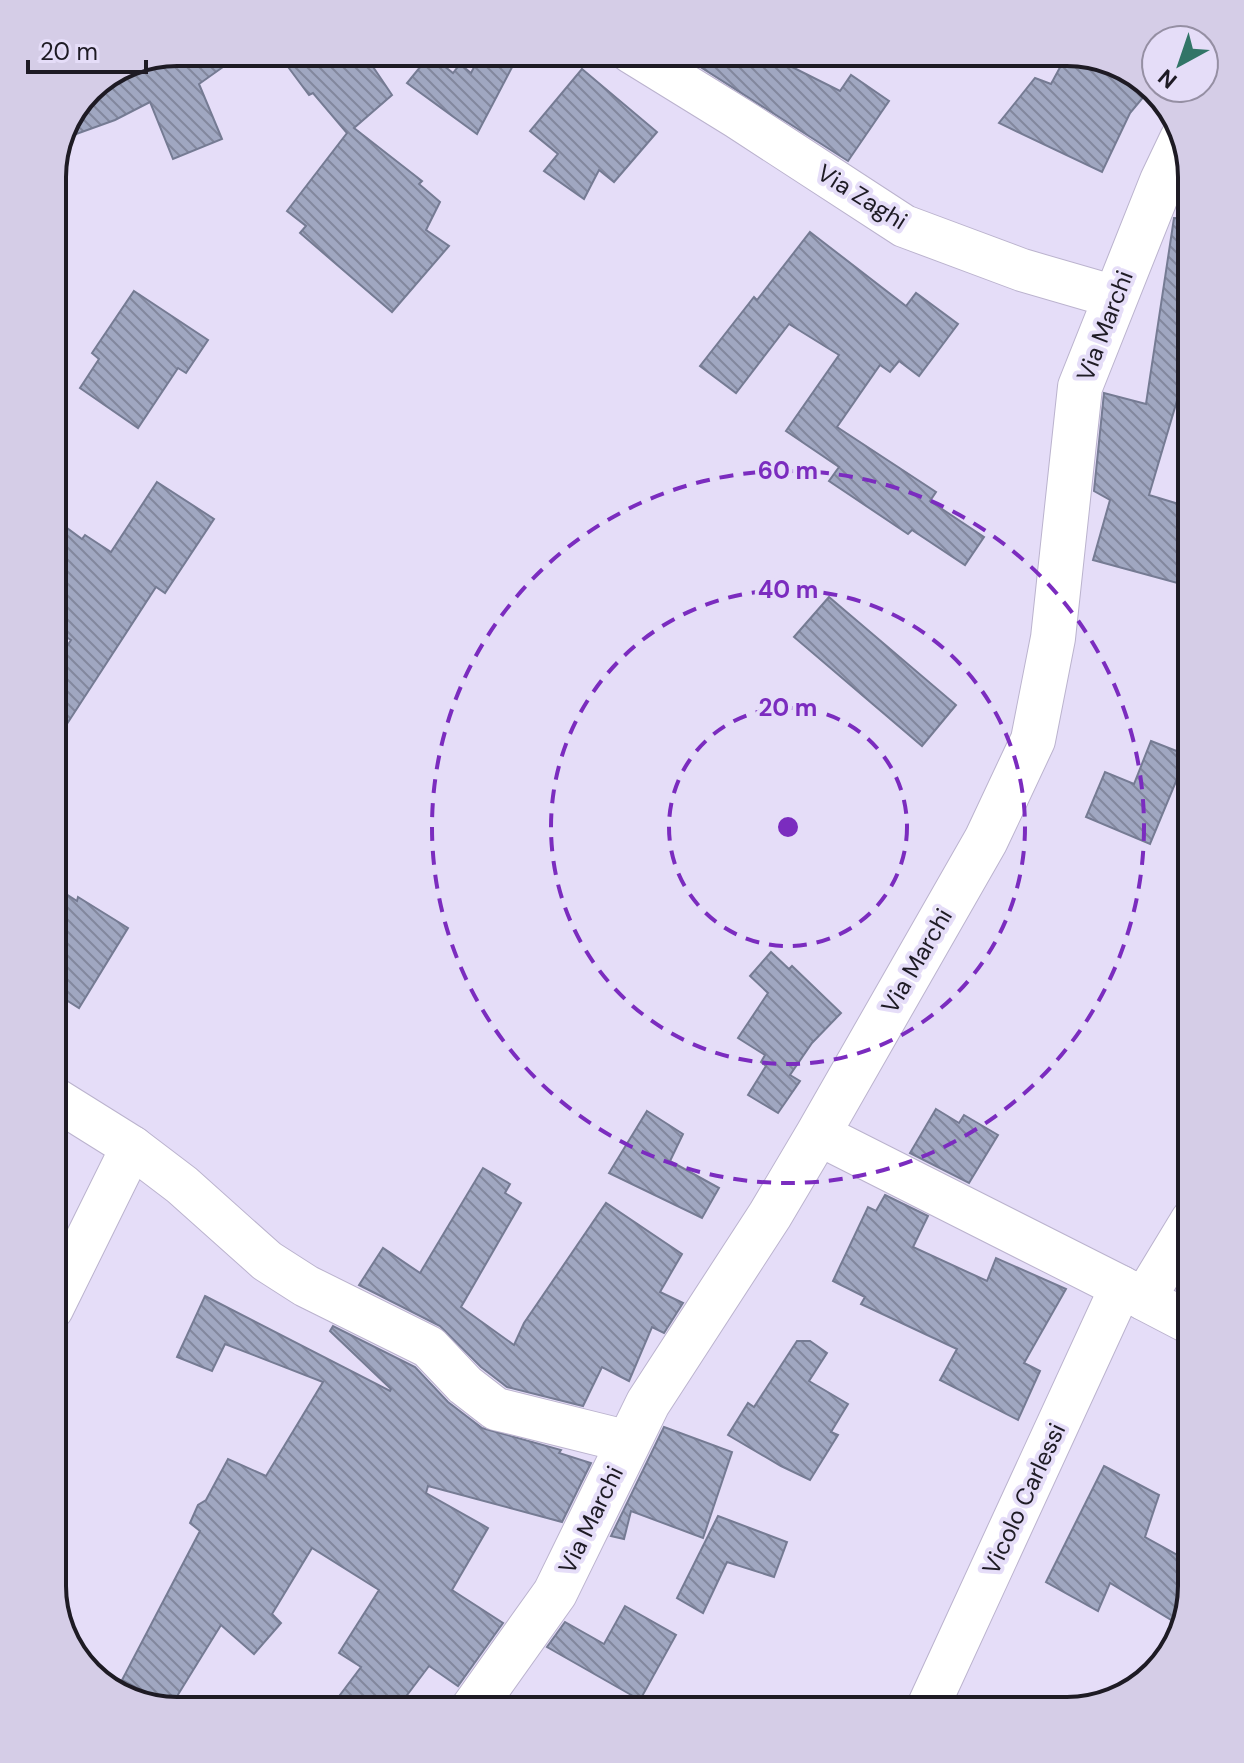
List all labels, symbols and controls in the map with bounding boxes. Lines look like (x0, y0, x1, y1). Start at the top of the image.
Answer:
scale bar (28, 24, 146, 74)
north arrow (1140, 24, 1220, 104)
text: 20 m (40, 36, 98, 67)
text: N (1152, 63, 1183, 95)
street label: Via Zaghi (812, 157, 913, 236)
street label: Via Marchi (1069, 266, 1140, 386)
text: 60 m (758, 455, 818, 486)
text: 40 m (758, 574, 818, 605)
text: 20 m (759, 692, 817, 723)
centre of rings (774, 813, 802, 841)
street label: Via Marchi (874, 903, 959, 1019)
street label: Vicolo Carlessi (975, 1418, 1072, 1580)
street label: Via Marchi (551, 1461, 630, 1579)

